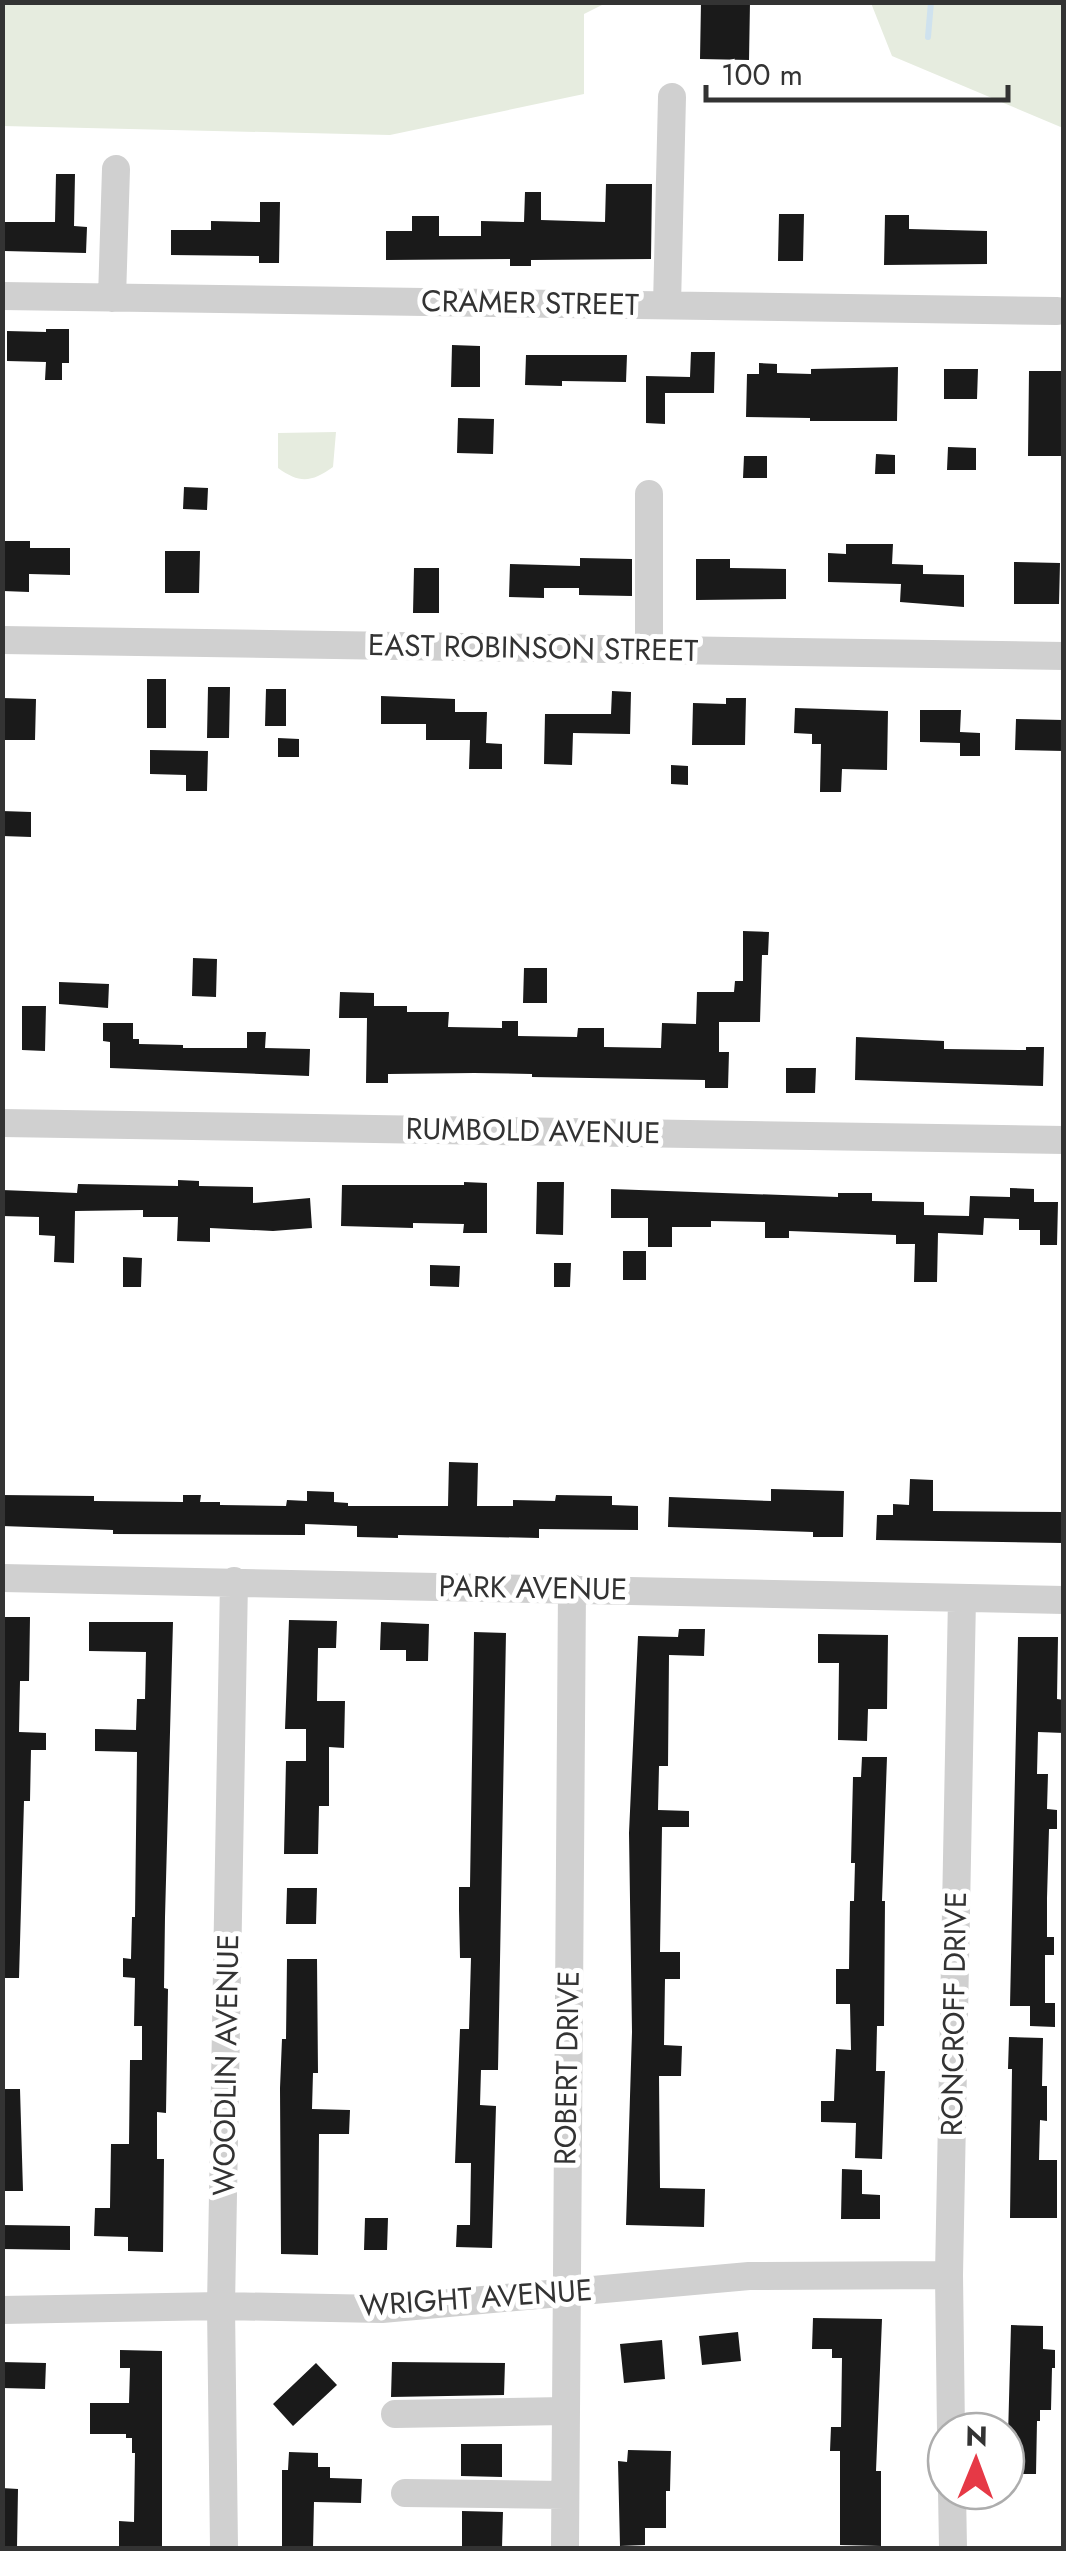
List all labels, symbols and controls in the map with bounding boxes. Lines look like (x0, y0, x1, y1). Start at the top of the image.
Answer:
scale bar (706, 40, 1008, 102)
text: 100 m (721, 53, 803, 96)
street label: CRAMER STREET (421, 279, 639, 326)
street label: EAST ROBINSON STREET (368, 623, 698, 672)
street label: RUMBOLD AVENUE (405, 1107, 661, 1154)
street label: PARK AVENUE (438, 1564, 628, 1611)
street label: RONCROFF DRIVE (930, 1891, 977, 2137)
street label: WOODLIN AVENUE (202, 1934, 249, 2196)
street label: ROBERT DRIVE (543, 1970, 590, 2166)
street label: WRIGHT AVENUE (358, 2268, 594, 2327)
north arrow (926, 2411, 1026, 2511)
text: N (965, 2416, 988, 2457)

